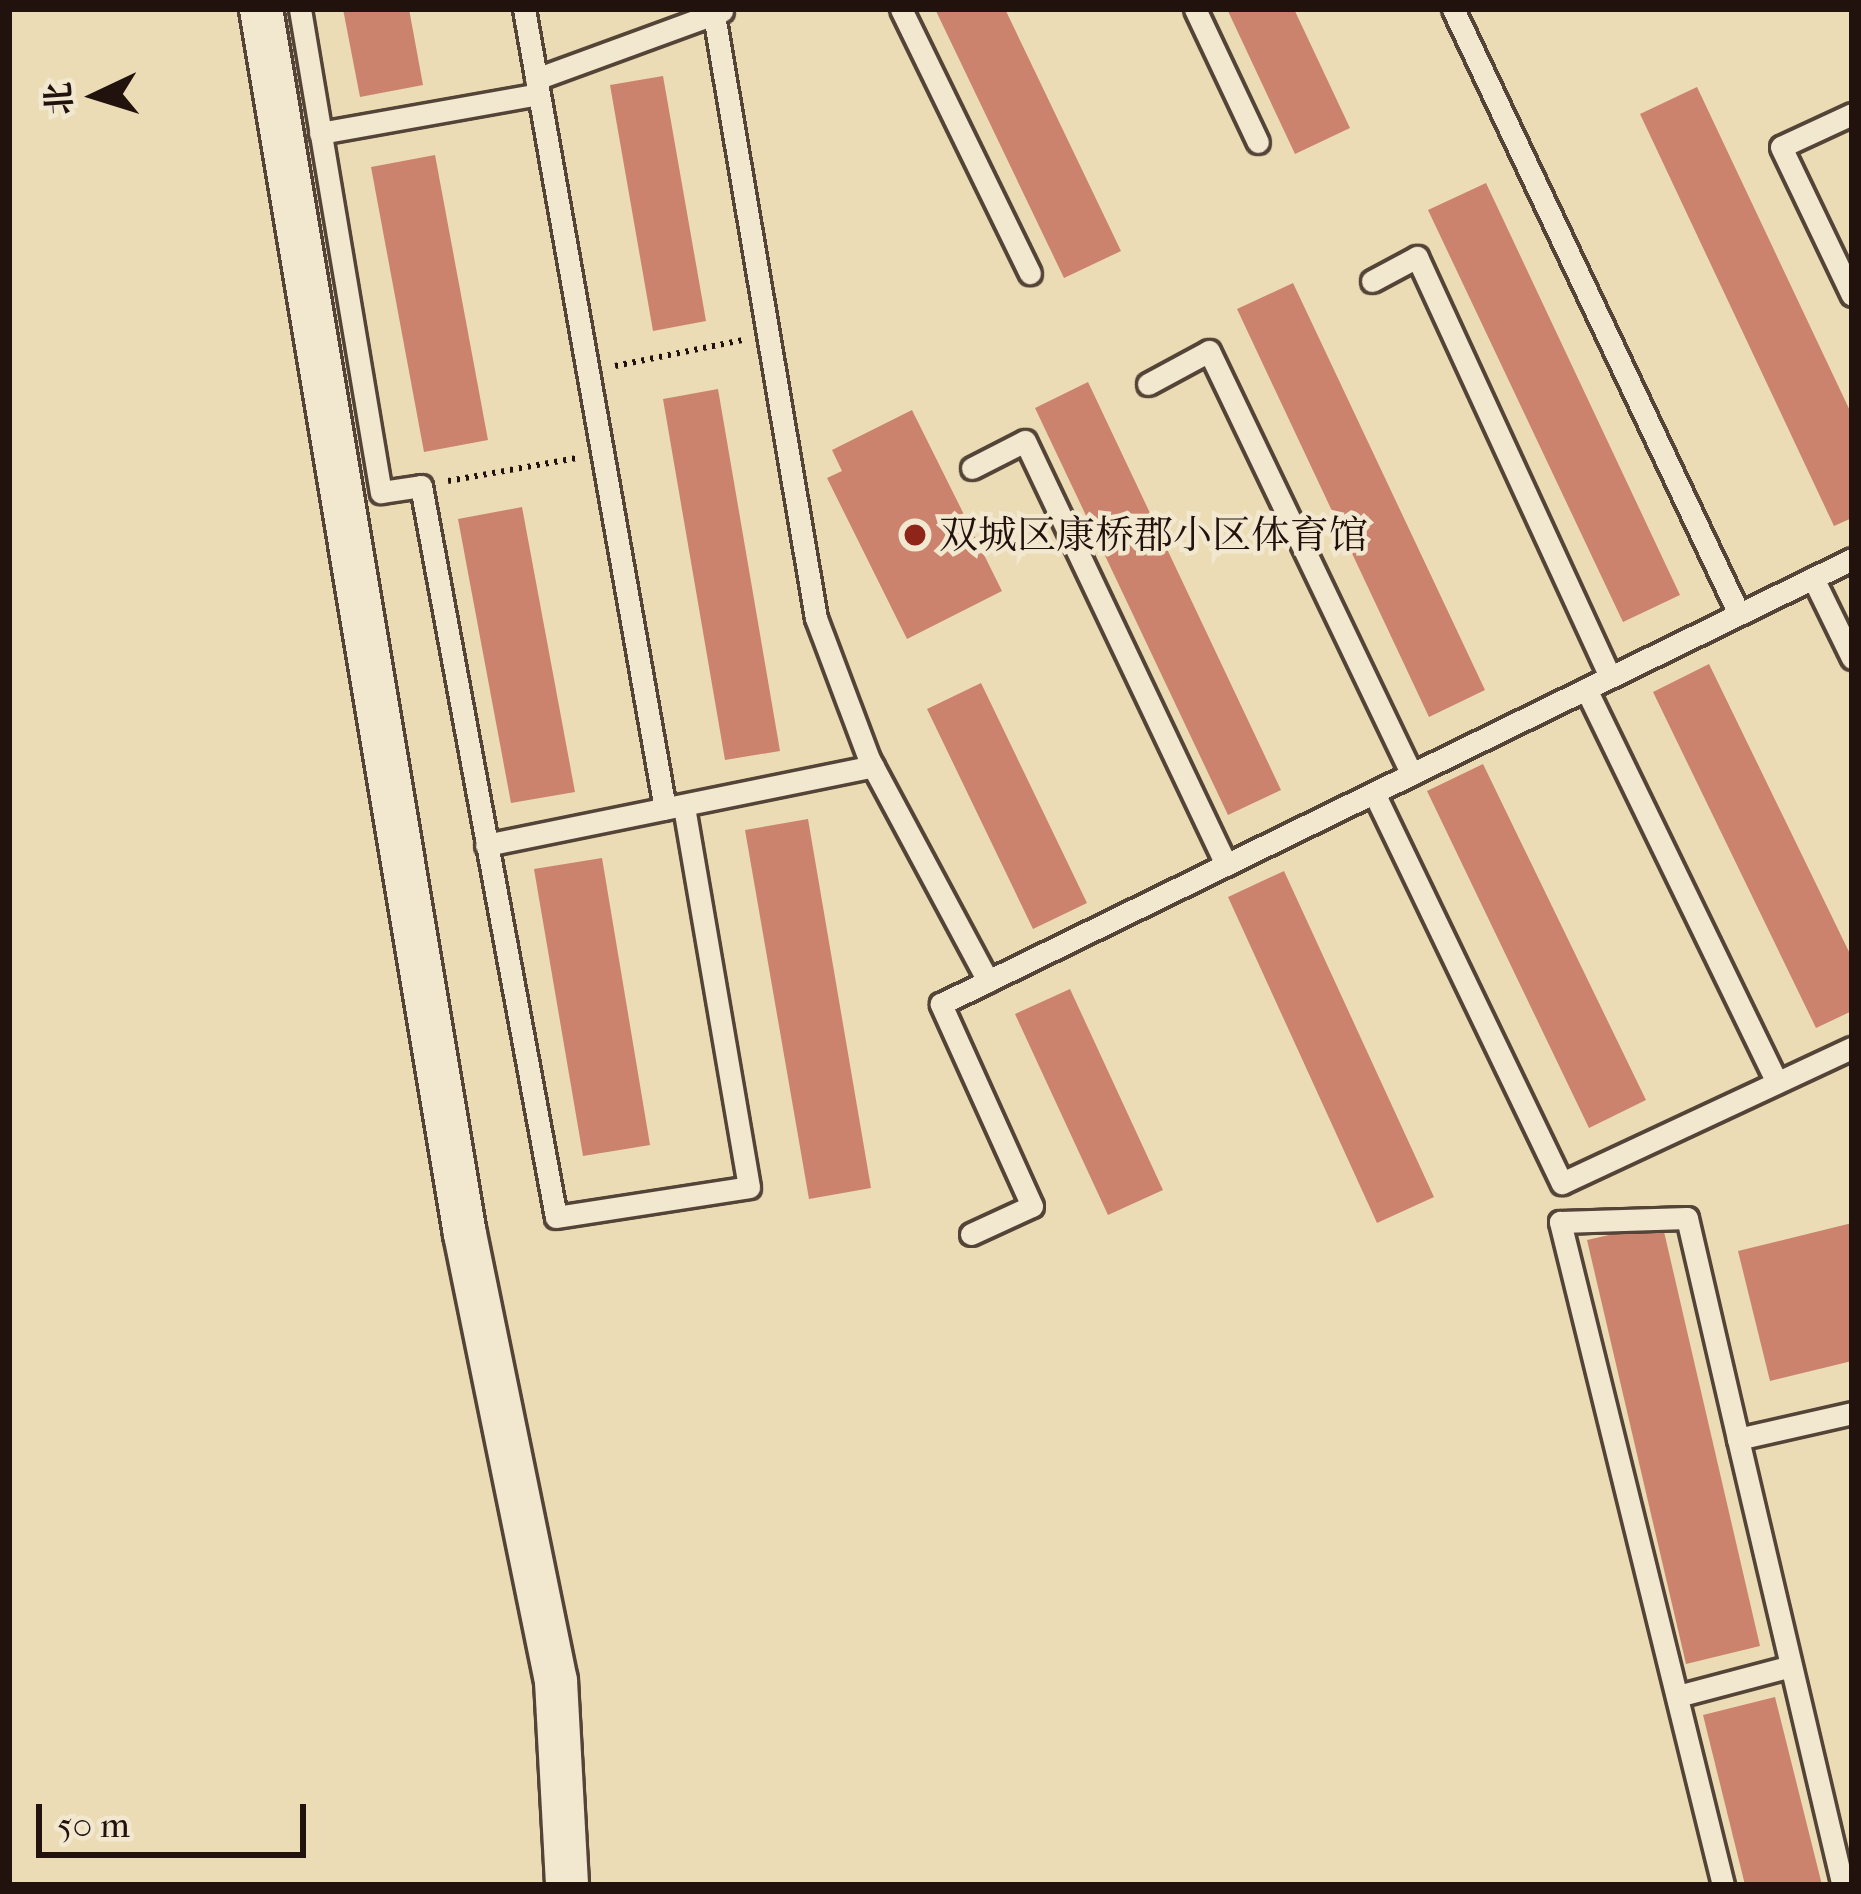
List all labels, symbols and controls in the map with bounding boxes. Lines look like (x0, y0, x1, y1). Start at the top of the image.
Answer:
north arrow (36, 36, 156, 156)
text: 北 (39, 81, 80, 116)
place label: 双城区康桥郡小区体育馆 (939, 512, 1368, 558)
marker: 双城区康桥郡小区体育馆 (902, 522, 928, 548)
scale bar (42, 1780, 312, 1854)
text: 50 m (57, 1804, 130, 1846)

